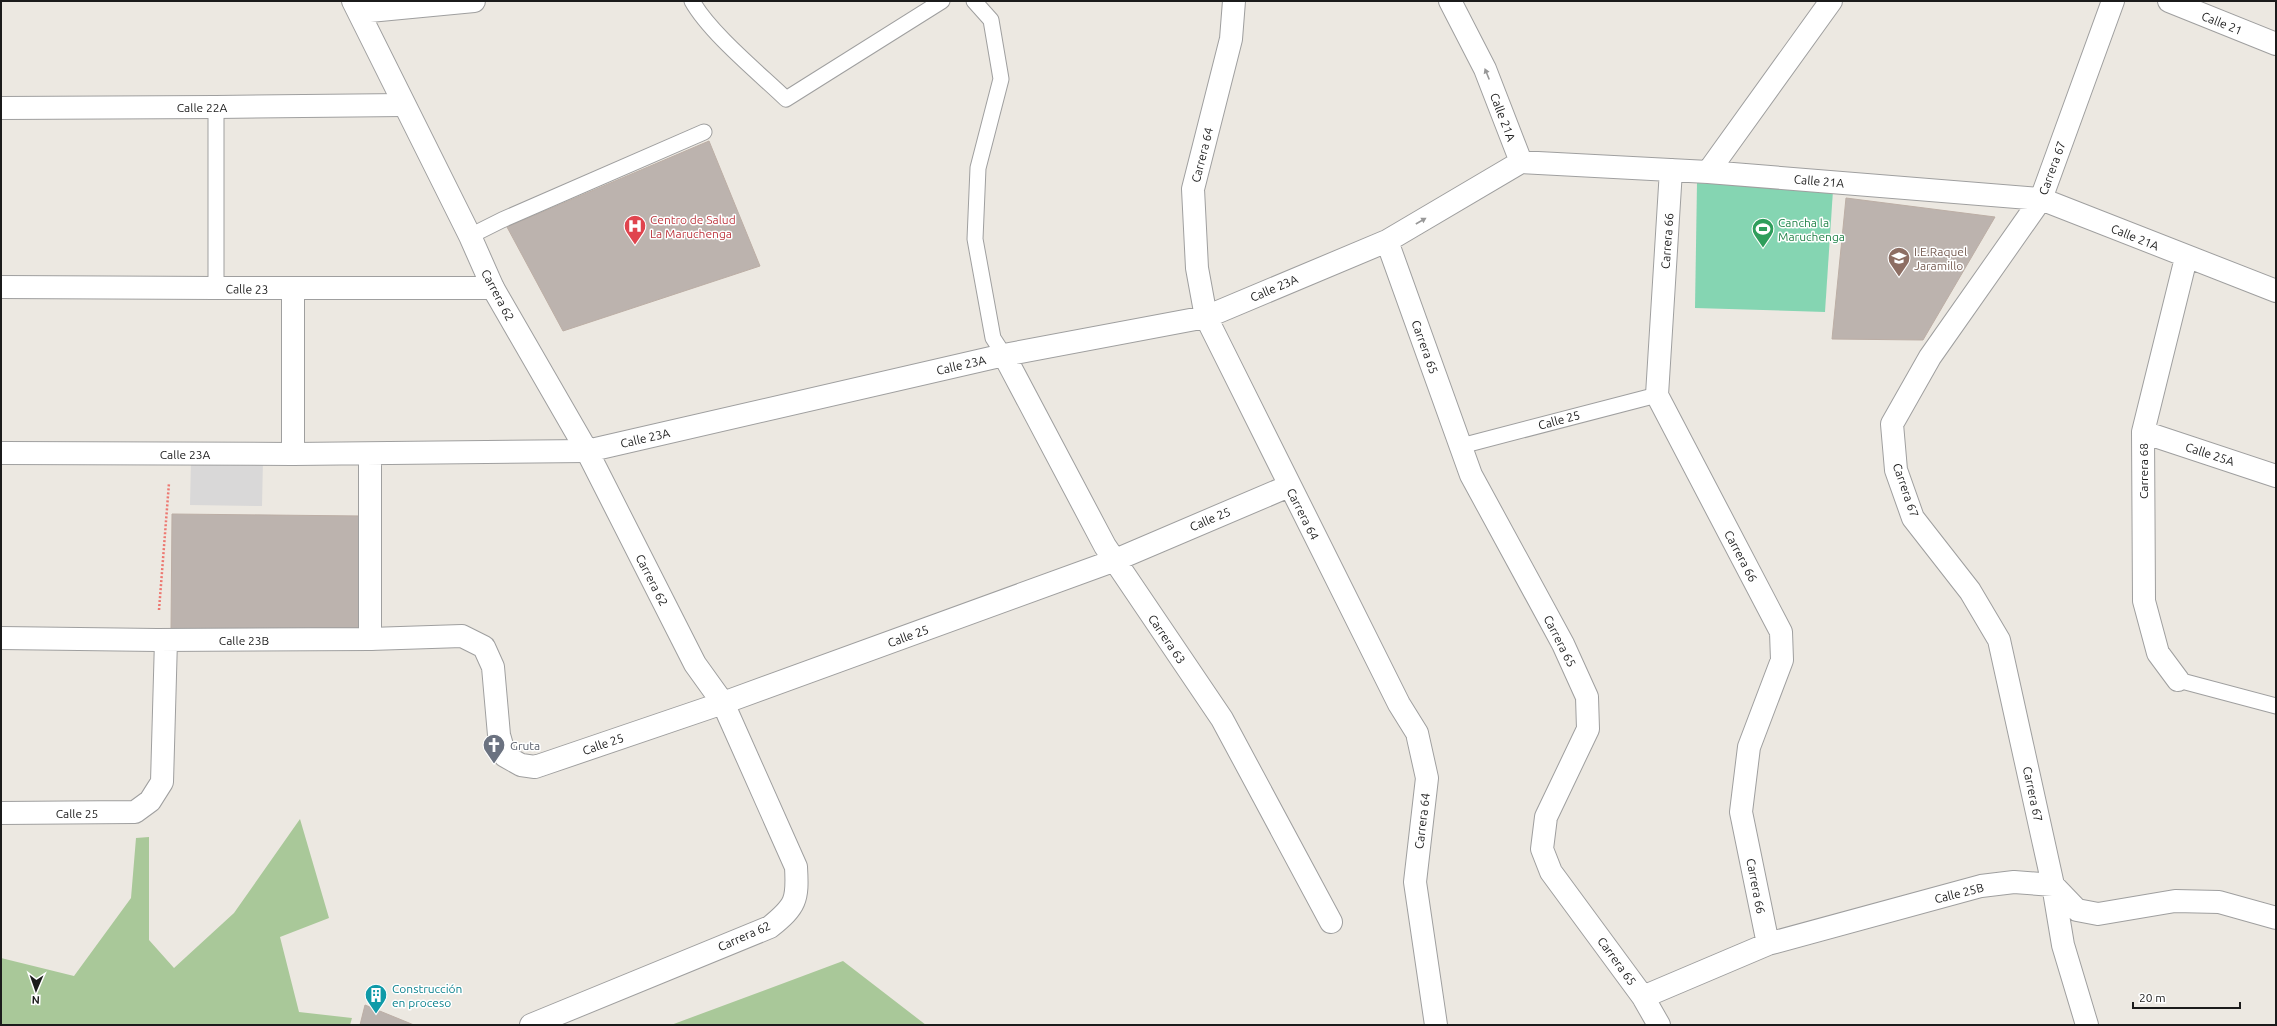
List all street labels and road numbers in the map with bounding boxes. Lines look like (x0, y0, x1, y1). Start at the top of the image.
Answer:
street label: Calle 21 (2200, 9, 2244, 37)
street label: Calle 21A (1488, 91, 1518, 143)
street label: Calle 22A (177, 101, 227, 114)
street label: Carrera 64 (1189, 126, 1215, 184)
street label: Carrera 67 (2036, 139, 2068, 197)
street label: Calle 21A (1793, 172, 1845, 190)
street label: Carrera 66 (1659, 212, 1675, 270)
street label: Calle 21A (2109, 222, 2161, 253)
street label: Carrera 62 (479, 267, 517, 323)
street label: Calle 23A (1248, 272, 1300, 304)
street label: Calle 23 (226, 282, 268, 296)
street label: Carrera 65 (1409, 318, 1441, 376)
street label: Calle 23A (935, 353, 987, 377)
street label: Calle 25 (1537, 408, 1581, 432)
street label: Calle 23A (619, 426, 671, 450)
street label: Calle 25A (2184, 440, 2236, 468)
street label: Carrera 68 (2137, 443, 2150, 499)
street label: Calle 23A (160, 448, 210, 461)
street label: Carrera 67 (1891, 461, 1921, 519)
street label: Carrera 64 (1284, 486, 1322, 542)
street label: Calle 25 (1188, 505, 1232, 533)
street label: Carrera 66 (1722, 528, 1760, 584)
street label: Carrera 62 (633, 552, 671, 608)
street label: Carrera 63 (1146, 612, 1188, 666)
street label: Carrera 65 (1541, 613, 1579, 669)
street label: Calle 25 (886, 623, 930, 649)
street label: Calle 23B (219, 634, 269, 647)
street label: Calle 25 (581, 731, 625, 757)
street label: Carrera 67 (2021, 765, 2045, 823)
street label: Carrera 64 (1412, 792, 1432, 850)
street label: Calle 25 (56, 807, 98, 820)
street label: Carrera 66 (1744, 857, 1768, 915)
street label: Calle 25B (1933, 881, 1985, 905)
street label: Carrera 62 (716, 919, 772, 953)
street label: Carrera 65 (1595, 934, 1639, 988)

